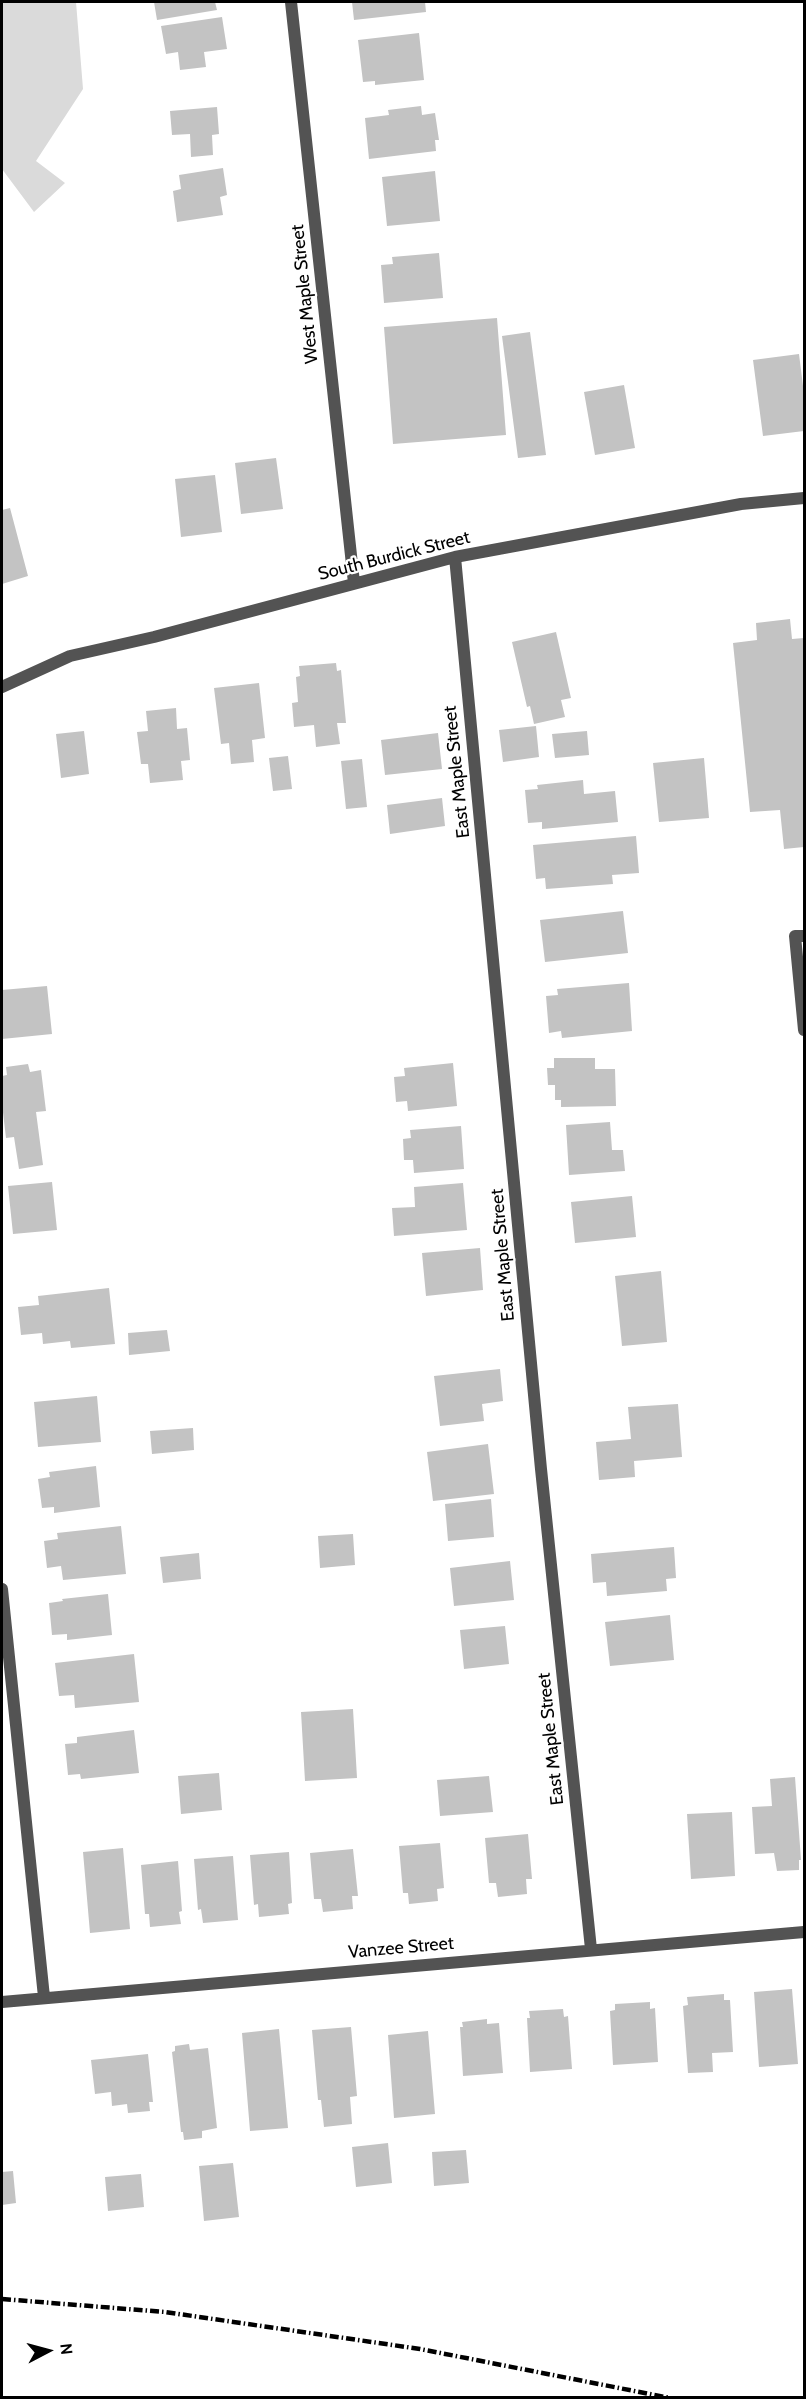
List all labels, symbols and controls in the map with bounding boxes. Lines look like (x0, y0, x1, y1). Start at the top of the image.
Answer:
street label: West Maple Street (287, 223, 323, 365)
street label: South Burdick Street (316, 527, 472, 585)
street label: East Maple Street (439, 705, 475, 839)
street label: East Maple Street (486, 1188, 520, 1322)
street label: East Maple Street (533, 1672, 569, 1806)
street label: Vanzee Street (347, 1933, 455, 1963)
north arrow (18, 2321, 78, 2381)
text: N (56, 2342, 76, 2356)

